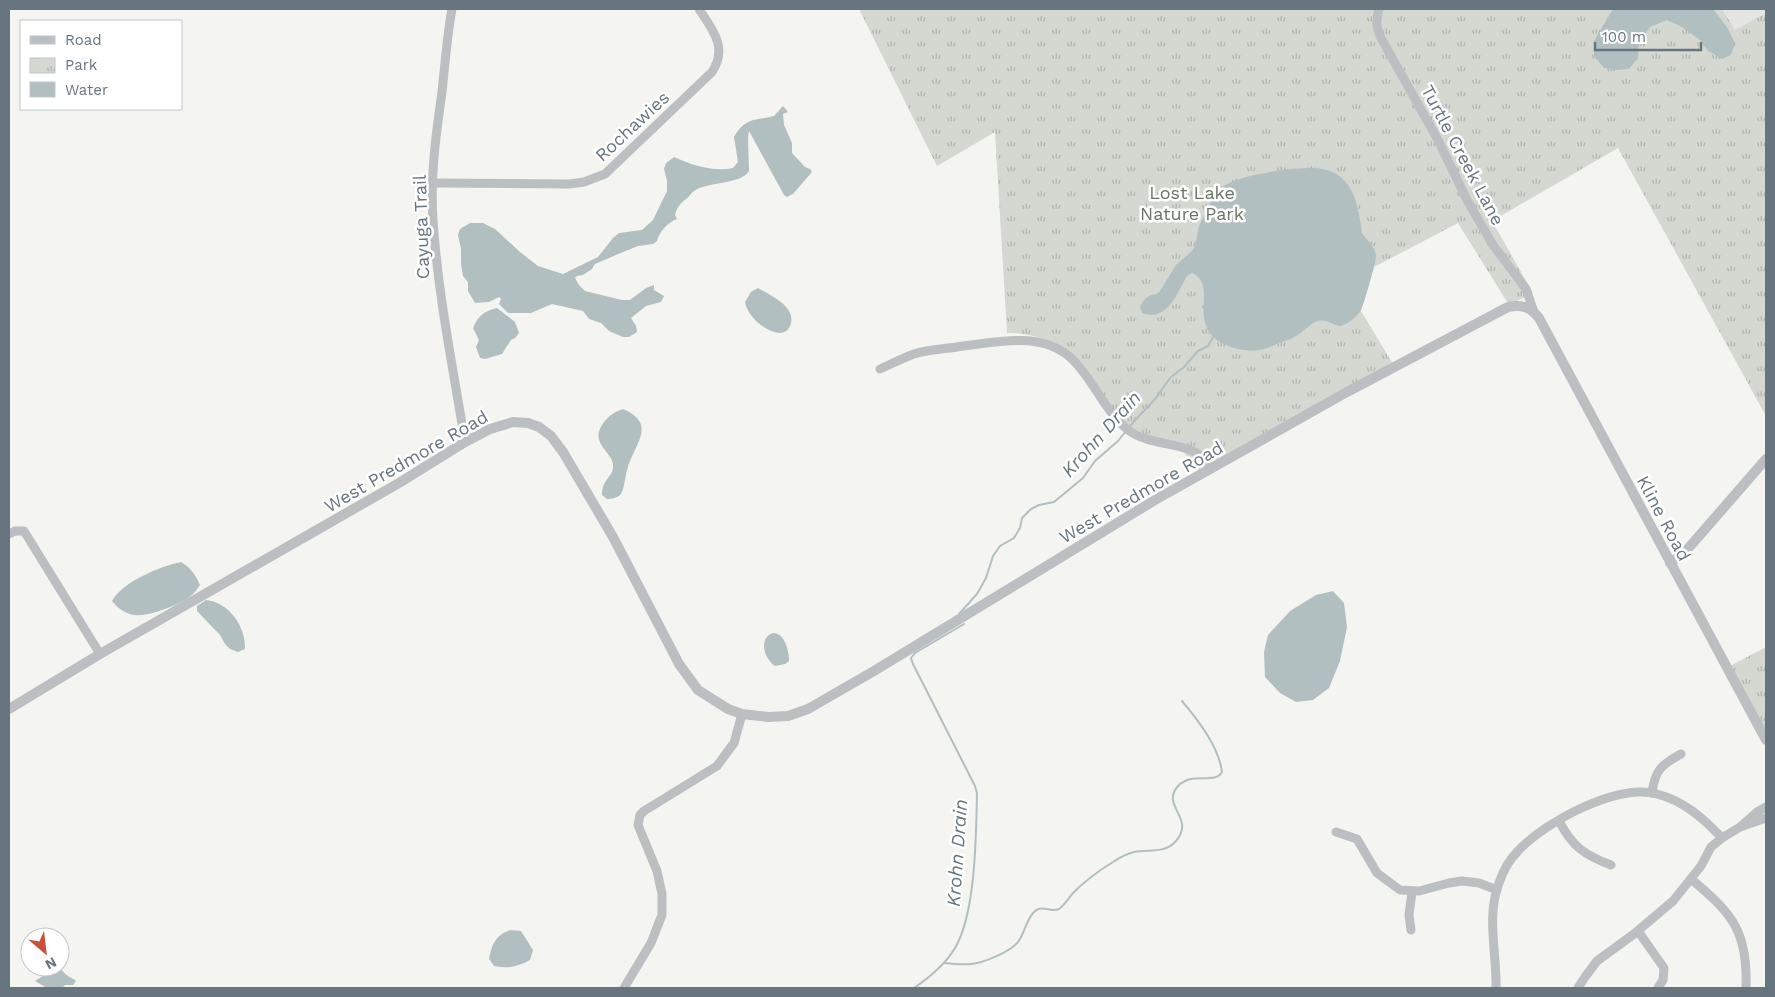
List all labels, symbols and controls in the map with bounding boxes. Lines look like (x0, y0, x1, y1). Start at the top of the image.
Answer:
legend (20, 20, 182, 110)
scale bar (1595, 20, 1701, 52)
text: 100 m (1602, 28, 1646, 46)
text: Road (65, 31, 102, 49)
text: Park (65, 56, 98, 74)
text: Water (65, 81, 108, 99)
street label: Turtle Creek Lane (1417, 81, 1509, 229)
street label: Rochawies (591, 86, 673, 166)
street label: Cayuga Trail (409, 174, 433, 280)
park label: Lost Lake Nature Park (1140, 182, 1244, 224)
water label: Krohn Drain (1056, 386, 1146, 482)
street label: West Predmore Road (320, 406, 492, 516)
street label: West Predmore Road (1055, 437, 1227, 547)
street label: Kline Road (1633, 472, 1695, 564)
water label: Krohn Drain (942, 798, 972, 908)
north arrow (20, 927, 70, 977)
text: N (43, 954, 59, 973)

